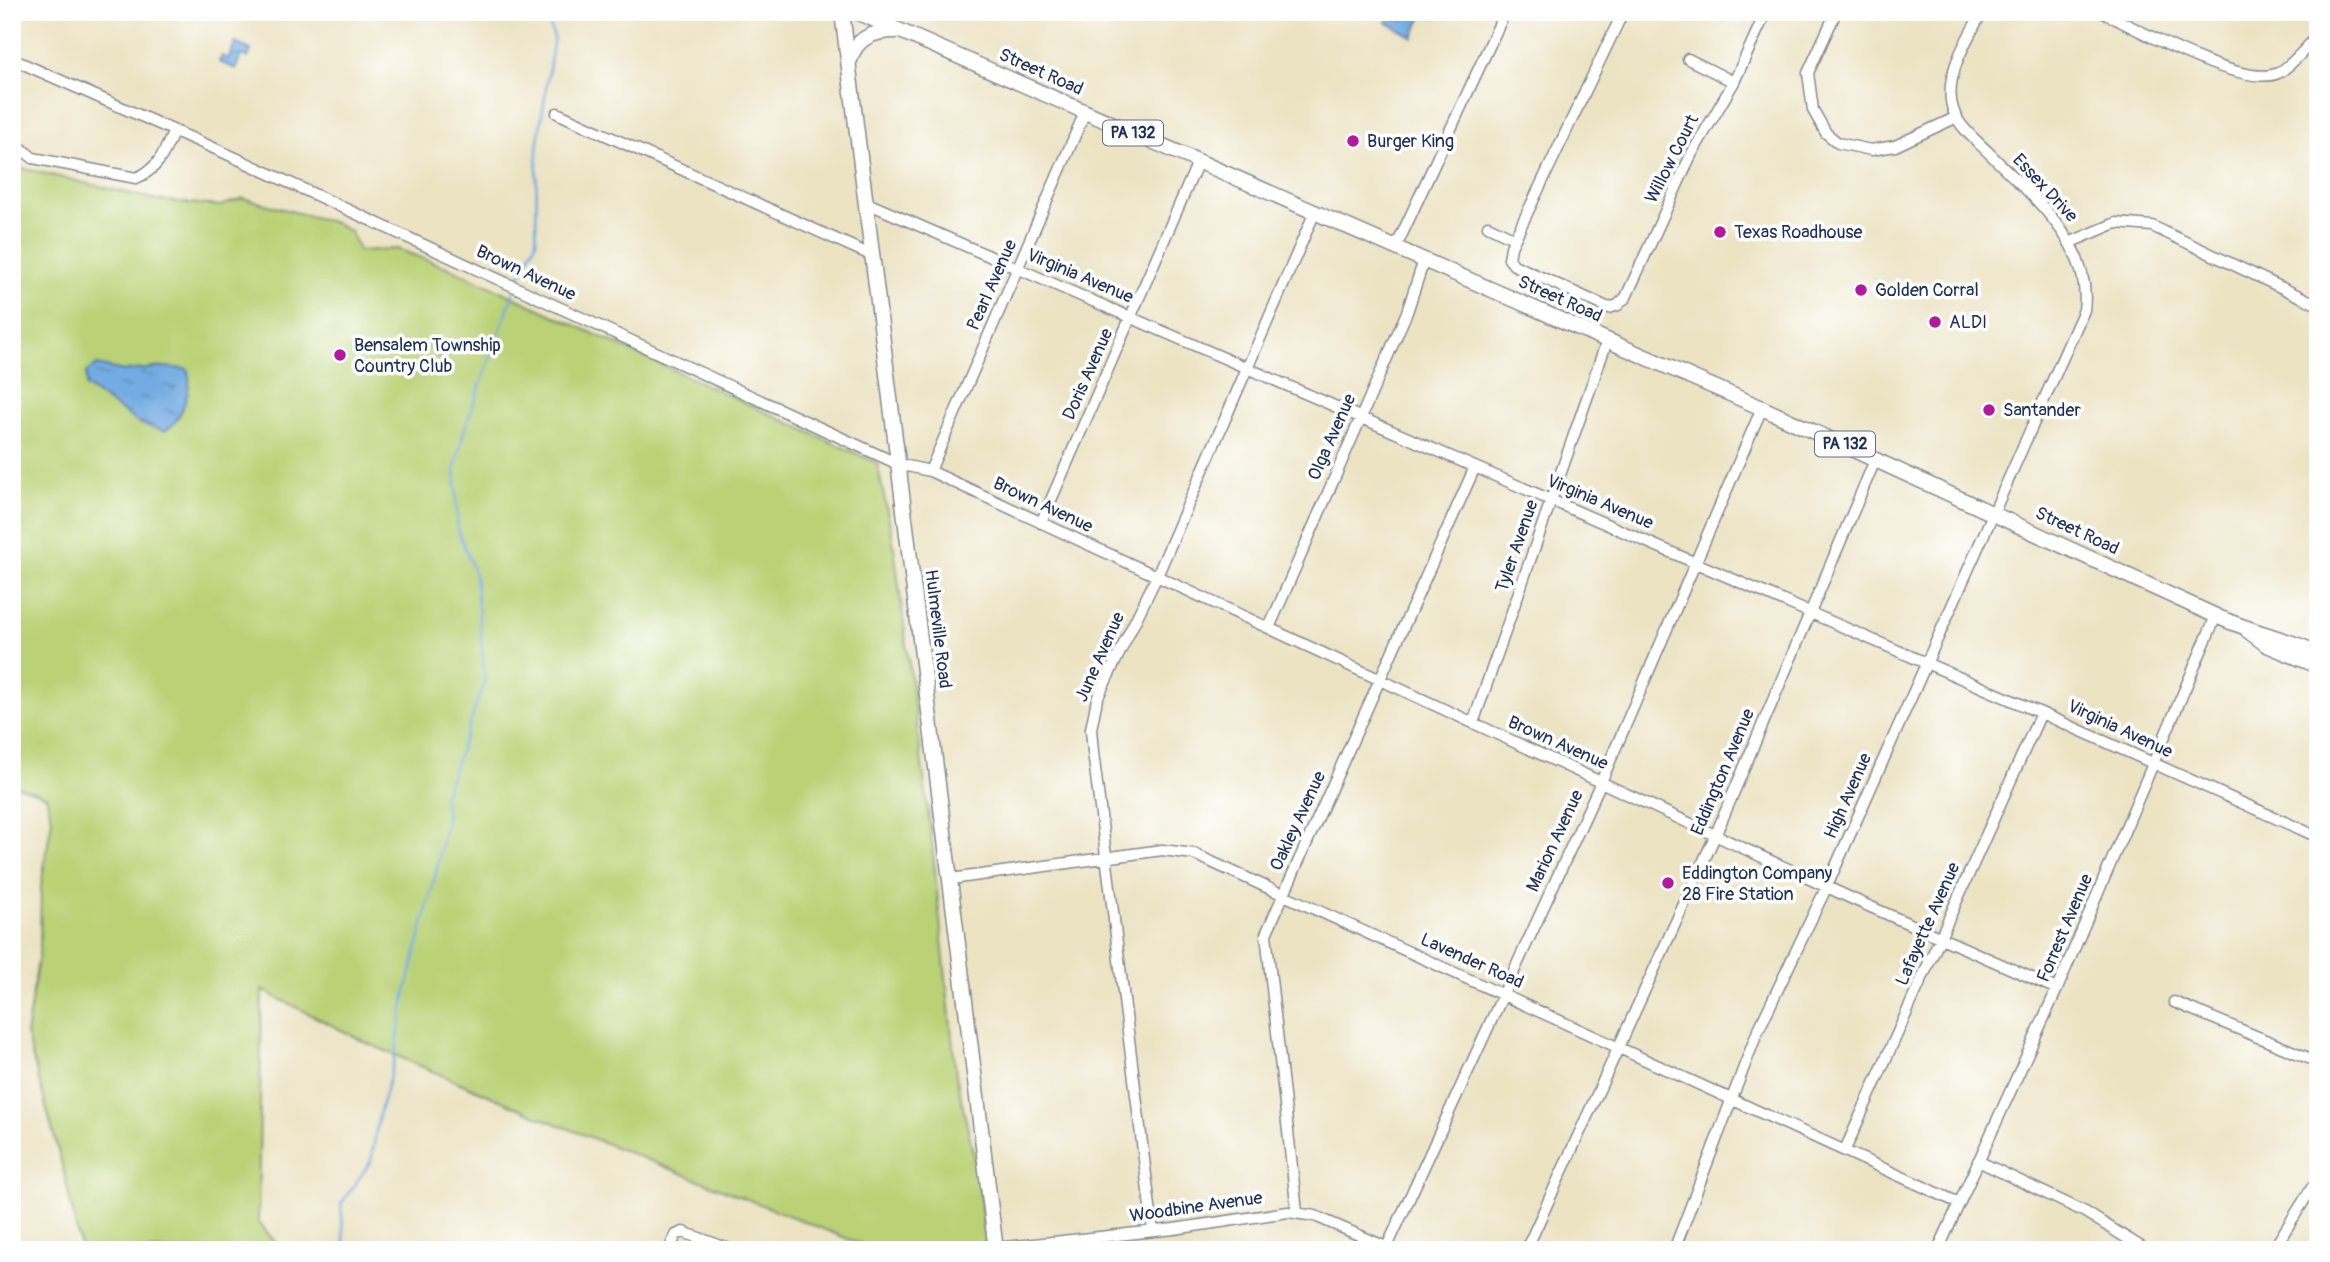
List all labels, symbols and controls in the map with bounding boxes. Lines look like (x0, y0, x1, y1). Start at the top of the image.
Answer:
street label: Street Road (995, 43, 1087, 101)
street label: Willow Court (1640, 110, 1704, 207)
road number: PA 132 (1103, 120, 1163, 146)
place label: Burger King (1367, 130, 1454, 153)
marker: Burger King (1345, 133, 1361, 149)
street label: Essex Drive (2007, 149, 2083, 227)
place label: Texas Roadhouse (1734, 221, 1863, 244)
marker: Texas Roadhouse (1712, 224, 1728, 240)
street label: Pearl Avenue (962, 236, 1022, 334)
street label: Brown Avenue (473, 240, 580, 306)
street label: Virginia Avenue (1023, 243, 1137, 309)
street label: Street Road (1514, 270, 1606, 328)
place label: Golden Corral (1875, 279, 1979, 302)
marker: Golden Corral (1853, 282, 1869, 298)
place label: ALDI (1949, 311, 1987, 334)
marker: ALDI (1927, 314, 1943, 330)
street label: Doris Avenue (1058, 325, 1118, 423)
place label: Bensalem Township Country Club (354, 334, 501, 378)
marker: Bensalem Township Country Club (332, 347, 348, 363)
street label: Olga Avenue (1303, 390, 1361, 484)
place label: Santander (2003, 399, 2081, 422)
marker: Santander (1981, 402, 1997, 418)
road number: PA 132 (1815, 432, 1875, 457)
street label: Virginia Avenue (1543, 469, 1657, 535)
street label: Brown Avenue (990, 472, 1097, 538)
street label: Tyler Avenue (1491, 497, 1544, 595)
street label: Street Road (2031, 502, 2123, 560)
street label: Hulmeville Road (919, 568, 957, 690)
street label: June Avenue (1070, 608, 1130, 706)
street label: Virginia Avenue (2064, 695, 2176, 763)
street label: Eddington Avenue (1686, 705, 1760, 839)
street label: Brown Avenue (1504, 711, 1612, 775)
street label: High Avenue (1819, 749, 1877, 842)
street label: Oakley Avenue (1265, 767, 1331, 875)
street label: Marion Avenue (1521, 786, 1589, 896)
street label: Lafayette Avenue (1891, 859, 1966, 989)
place label: Eddington Company 28 Fire Station (1682, 862, 1832, 906)
street label: Forrest Avenue (2032, 870, 2098, 986)
marker: Eddington Company 28 Fire Station (1660, 875, 1676, 891)
street label: Lavender Road (1417, 928, 1527, 994)
street label: Woodbine Avenue (1128, 1186, 1264, 1228)

